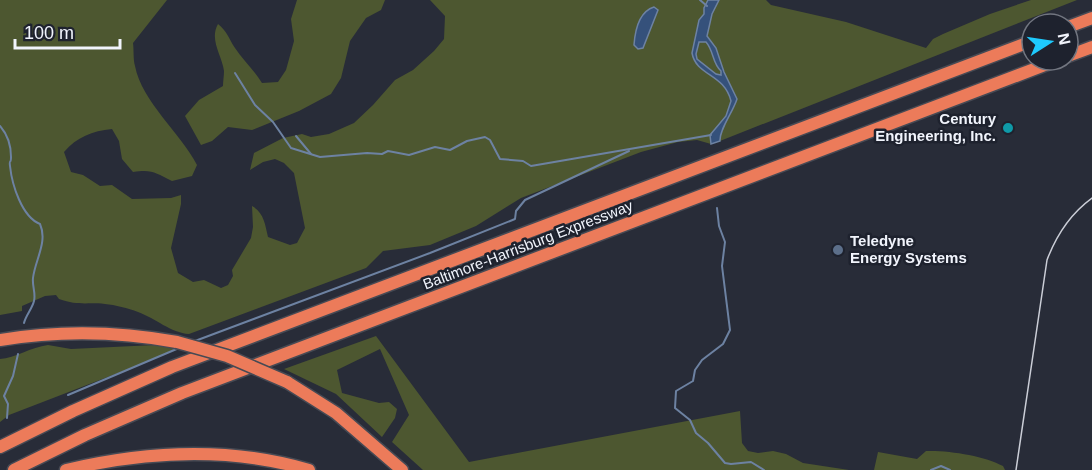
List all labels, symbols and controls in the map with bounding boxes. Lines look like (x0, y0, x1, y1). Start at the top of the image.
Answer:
scale bar (15, 12, 120, 50)
north arrow (1020, 12, 1080, 72)
text: 100 m (24, 23, 74, 43)
text: N (1055, 32, 1074, 46)
place label: Century Engineering, Inc. (875, 110, 997, 144)
marker: Century Engineering, Inc. (1001, 121, 1015, 135)
street label: Baltimore-Harrisburg Expressway (420, 196, 636, 292)
place label: Teledyne Energy Systems (850, 232, 967, 266)
marker: Teledyne Energy Systems (831, 243, 845, 257)

